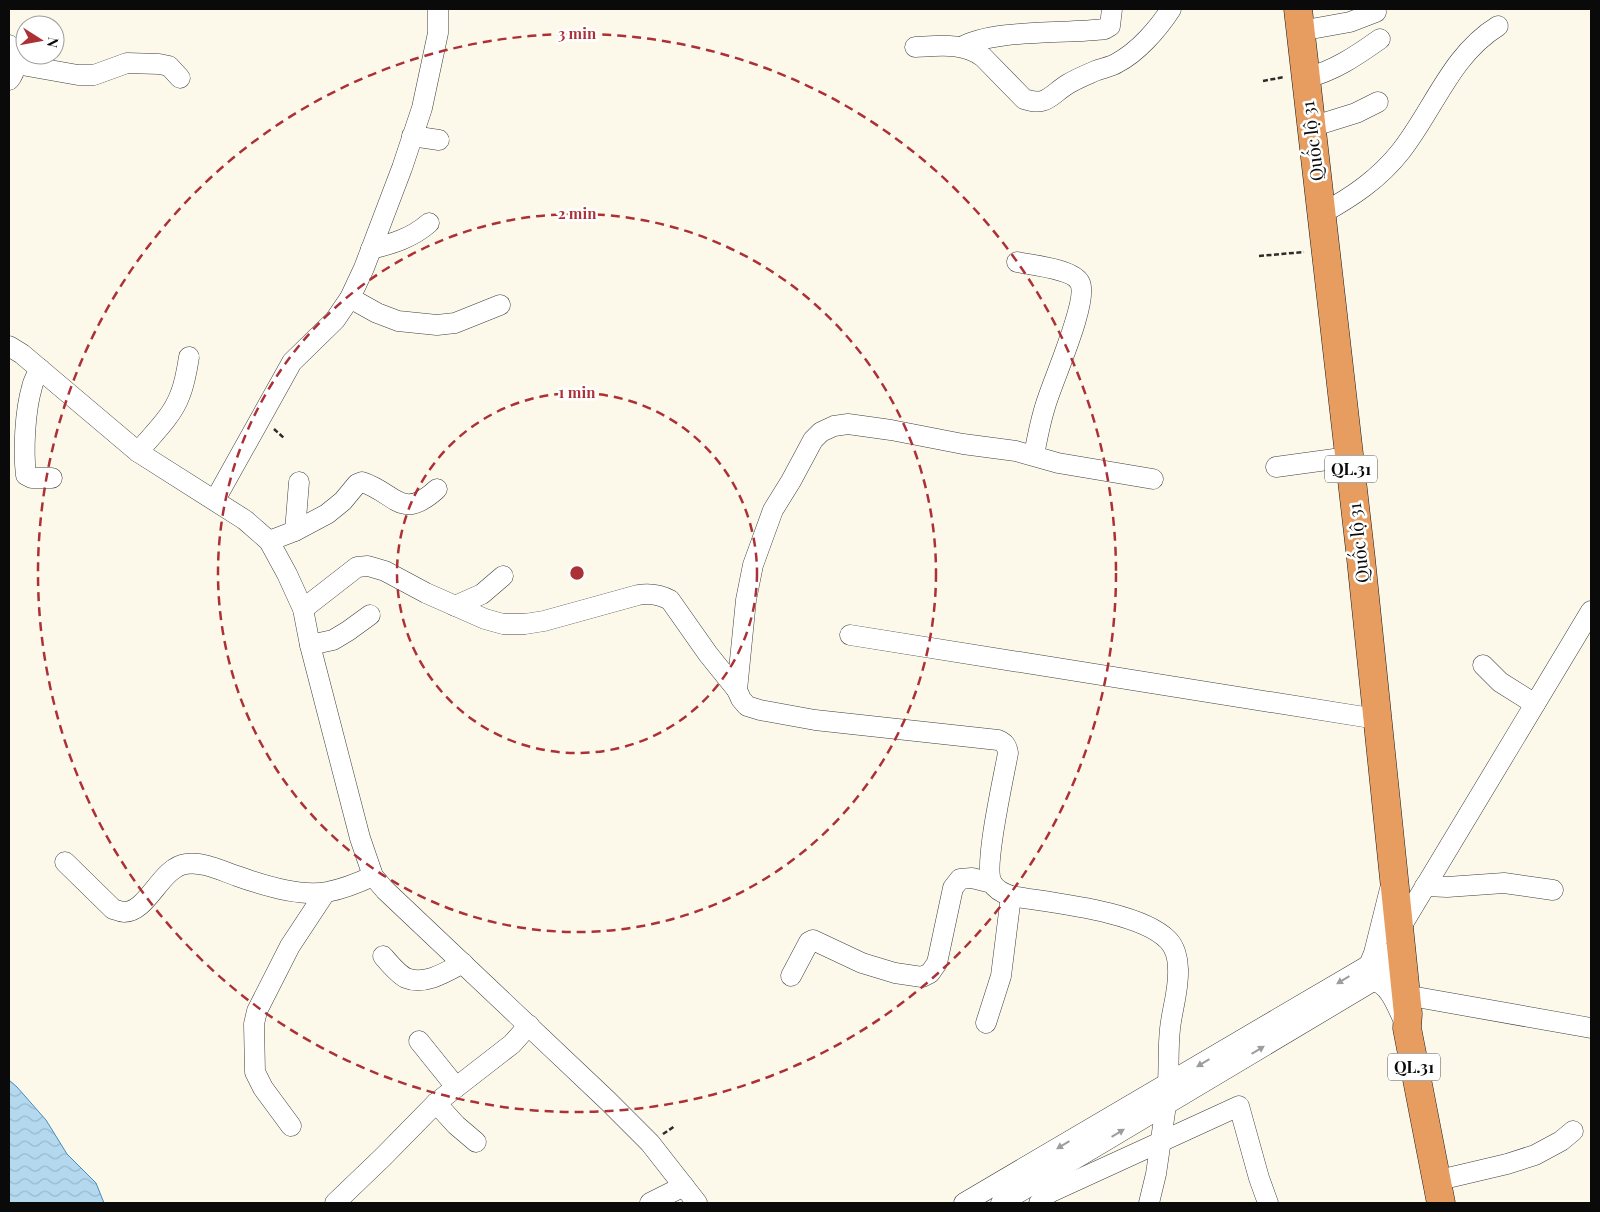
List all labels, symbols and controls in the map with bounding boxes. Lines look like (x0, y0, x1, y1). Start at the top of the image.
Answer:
north arrow (15, 15, 65, 65)
text: 3 min (558, 23, 597, 43)
text: N (43, 36, 64, 49)
street label: Quốc lộ 31 (1293, 99, 1329, 183)
text: 2 min (558, 203, 597, 223)
text: 1 min (559, 382, 596, 402)
road number: QL.31 (1325, 456, 1377, 482)
street label: Quốc lộ 31 (1340, 502, 1374, 585)
centre of rings (568, 564, 586, 582)
one-way arrow (1335, 976, 1350, 984)
one-way arrow (1251, 1045, 1264, 1054)
road number: QL.31 (1388, 1054, 1440, 1080)
one-way arrow (1196, 1058, 1209, 1067)
one-way arrow (1112, 1129, 1125, 1138)
one-way arrow (1056, 1141, 1069, 1150)

